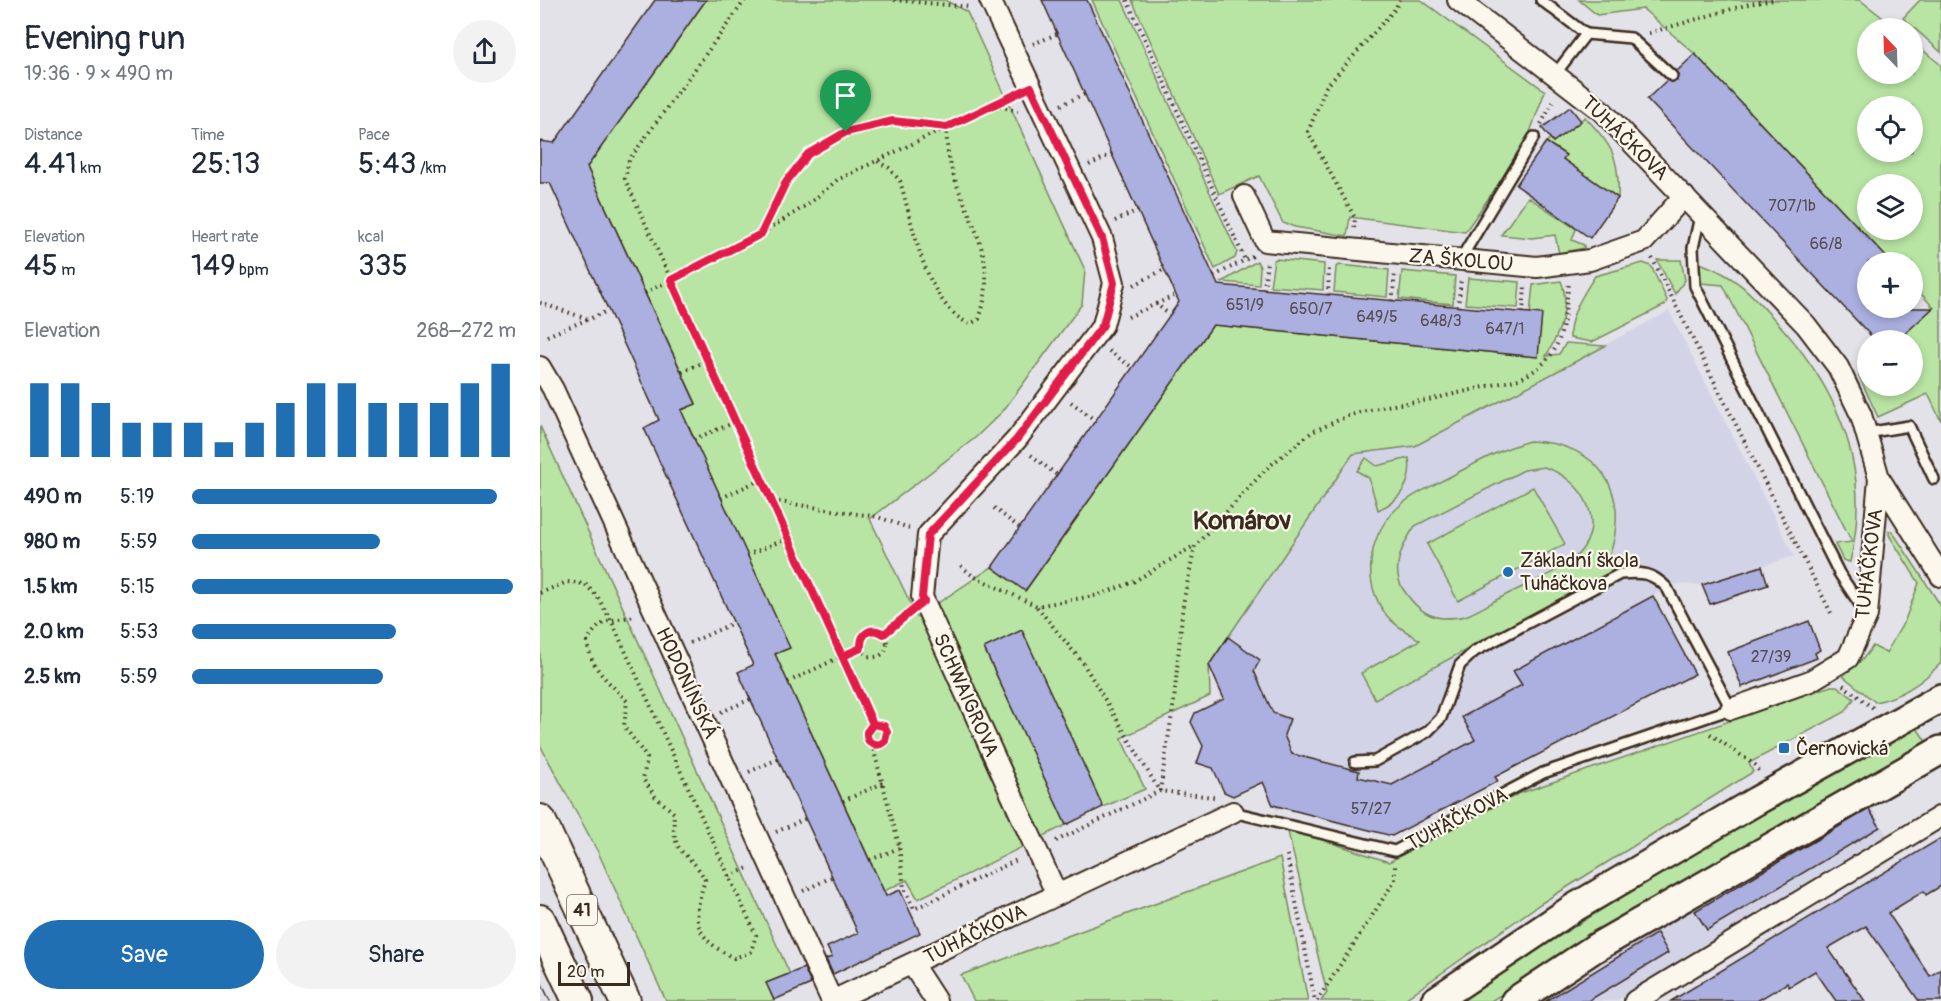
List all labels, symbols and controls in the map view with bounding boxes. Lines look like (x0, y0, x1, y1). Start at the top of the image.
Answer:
text: Evening run (24, 18, 185, 59)
north arrow (1857, 18, 1923, 84)
map controls (1857, 18, 1923, 396)
button: share (453, 20, 516, 83)
text: 19:36 · 9 × 490 m (24, 61, 173, 86)
pin (820, 70, 871, 132)
icon: arrive (829, 79, 862, 112)
street label: TUHÁČKOVA (1576, 90, 1674, 186)
button: locate (1857, 96, 1923, 162)
text: Distance (24, 125, 83, 145)
text: Time (191, 125, 224, 145)
text: Pace (358, 125, 390, 145)
text: 4.41 (24, 145, 77, 182)
text: 25:13 (191, 145, 261, 182)
text: 5:43 (358, 145, 416, 182)
text: km (77, 158, 101, 178)
text: /km (416, 158, 447, 178)
button: layers (1857, 174, 1923, 240)
house number: 707/1b (1768, 196, 1816, 216)
text: Elevation (24, 227, 85, 247)
text: Heart rate (191, 227, 258, 247)
text: kcal (358, 227, 384, 247)
house number: 66/8 (1810, 234, 1842, 254)
street label: ZA ŠKOLOU (1408, 242, 1514, 277)
text: 45 (24, 247, 58, 284)
text: 149 (191, 247, 236, 284)
text: 335 (358, 247, 408, 284)
button: + (1857, 252, 1923, 318)
text: m (58, 260, 75, 280)
text: bpm (236, 260, 269, 280)
house number: 651/9 (1226, 295, 1264, 315)
house number: 650/7 (1289, 299, 1333, 319)
house number: 649/5 (1356, 307, 1398, 327)
house number: 648/3 (1420, 311, 1462, 331)
text: Elevation (24, 318, 100, 343)
text: 268–272 m (416, 318, 516, 343)
house number: 647/1 (1485, 319, 1525, 339)
button: − (1857, 330, 1923, 396)
text: 490 m (24, 484, 82, 509)
text: 5:19 (120, 484, 154, 509)
district label: Komárov (1193, 505, 1292, 537)
street label: TUHÁČKOVA (1850, 507, 1888, 621)
text: 980 m (24, 529, 80, 554)
text: 5:59 (120, 529, 157, 554)
place label: Základní škola Tuháčkova (1520, 548, 1639, 596)
marker: Základní škola Tuháčkova (1501, 565, 1515, 579)
text: 1.5 km (24, 574, 77, 599)
text: 5:15 (120, 574, 155, 599)
text: 2.0 km (24, 619, 84, 644)
text: 5:53 (120, 619, 158, 644)
street label: HODONÍNSKÁ (650, 623, 724, 743)
street label: SCHWAIGROVA (928, 630, 1004, 760)
house number: 27/39 (1751, 647, 1791, 667)
text: 2.5 km (24, 664, 81, 689)
text: 5:59 (120, 664, 157, 689)
place label: Černovická (1796, 736, 1888, 761)
marker: Černovická (1777, 741, 1791, 755)
street label: TUHÁČKOVA (1402, 782, 1512, 856)
house number: 57/27 (1351, 799, 1392, 819)
road number: 41 (567, 895, 597, 925)
street label: TUHÁČKOVA (920, 898, 1030, 970)
button: Save (24, 920, 264, 989)
button: Share (276, 920, 516, 989)
scale bar (558, 959, 630, 986)
text: 20 m (567, 962, 605, 982)

